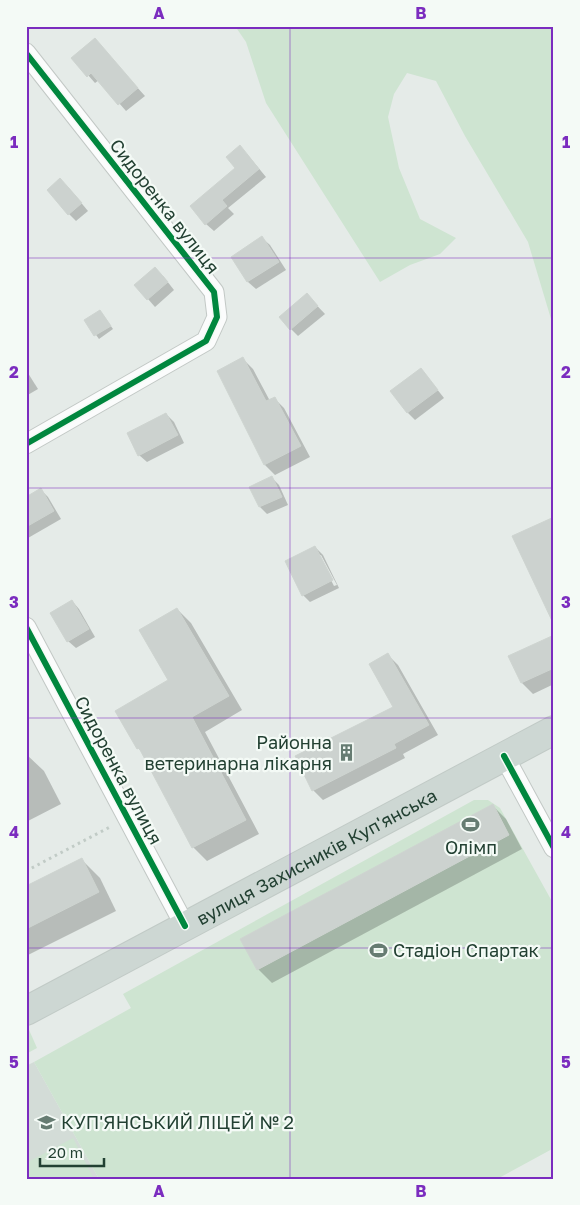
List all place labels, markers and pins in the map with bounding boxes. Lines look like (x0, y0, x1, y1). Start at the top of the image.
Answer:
place label: Районна ветеринарна лікарня (145, 731, 332, 774)
building icon: Районна ветеринарна лікарня (336, 742, 356, 762)
sports icon: Олімп (461, 814, 481, 834)
place label: Олімп (445, 836, 497, 858)
place label: Стадіон Спартак (393, 939, 539, 961)
sports icon: Стадіон Спартак (369, 940, 389, 960)
place label: КУП'ЯНСЬКИЙ ЛІЦЕЙ № 2 (61, 1111, 294, 1133)
school or university icon: КУП'ЯНСЬКИЙ ЛІЦЕЙ № 2 (37, 1112, 57, 1132)

